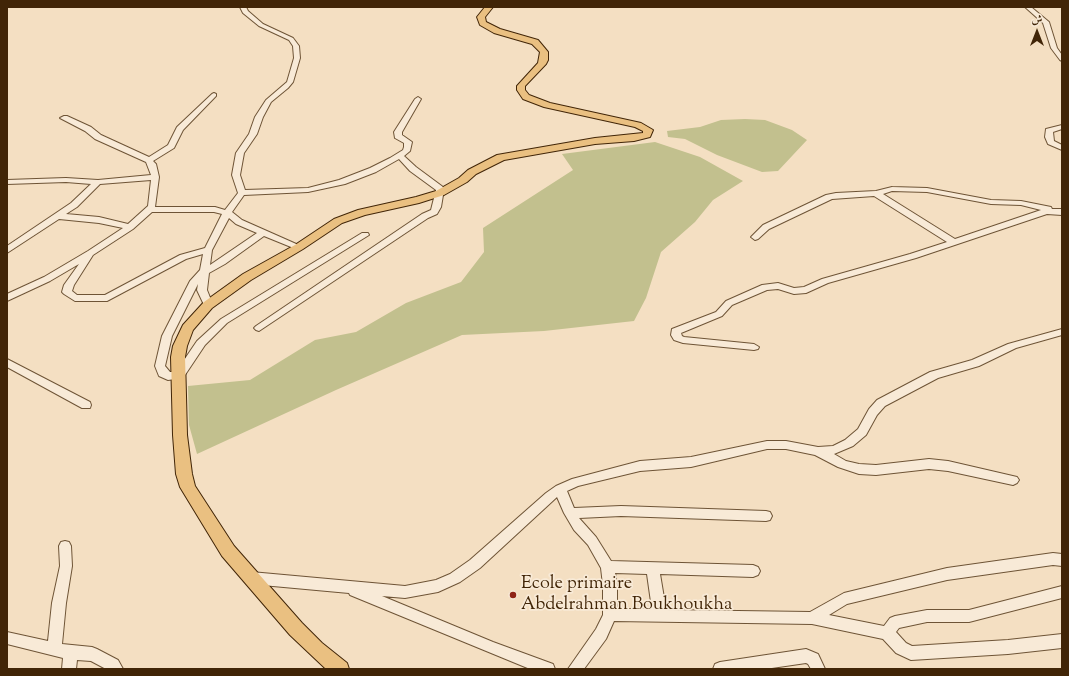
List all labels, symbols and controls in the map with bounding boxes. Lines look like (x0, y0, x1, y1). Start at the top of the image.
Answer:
north arrow (1017, 12, 1057, 52)
text: ش (1032, 12, 1042, 28)
place label: Ecole primaire Abdelrahman Boukhoukha (521, 574, 732, 616)
marker: Ecole primaire Abdelrahman Boukhoukha (508, 590, 518, 600)

